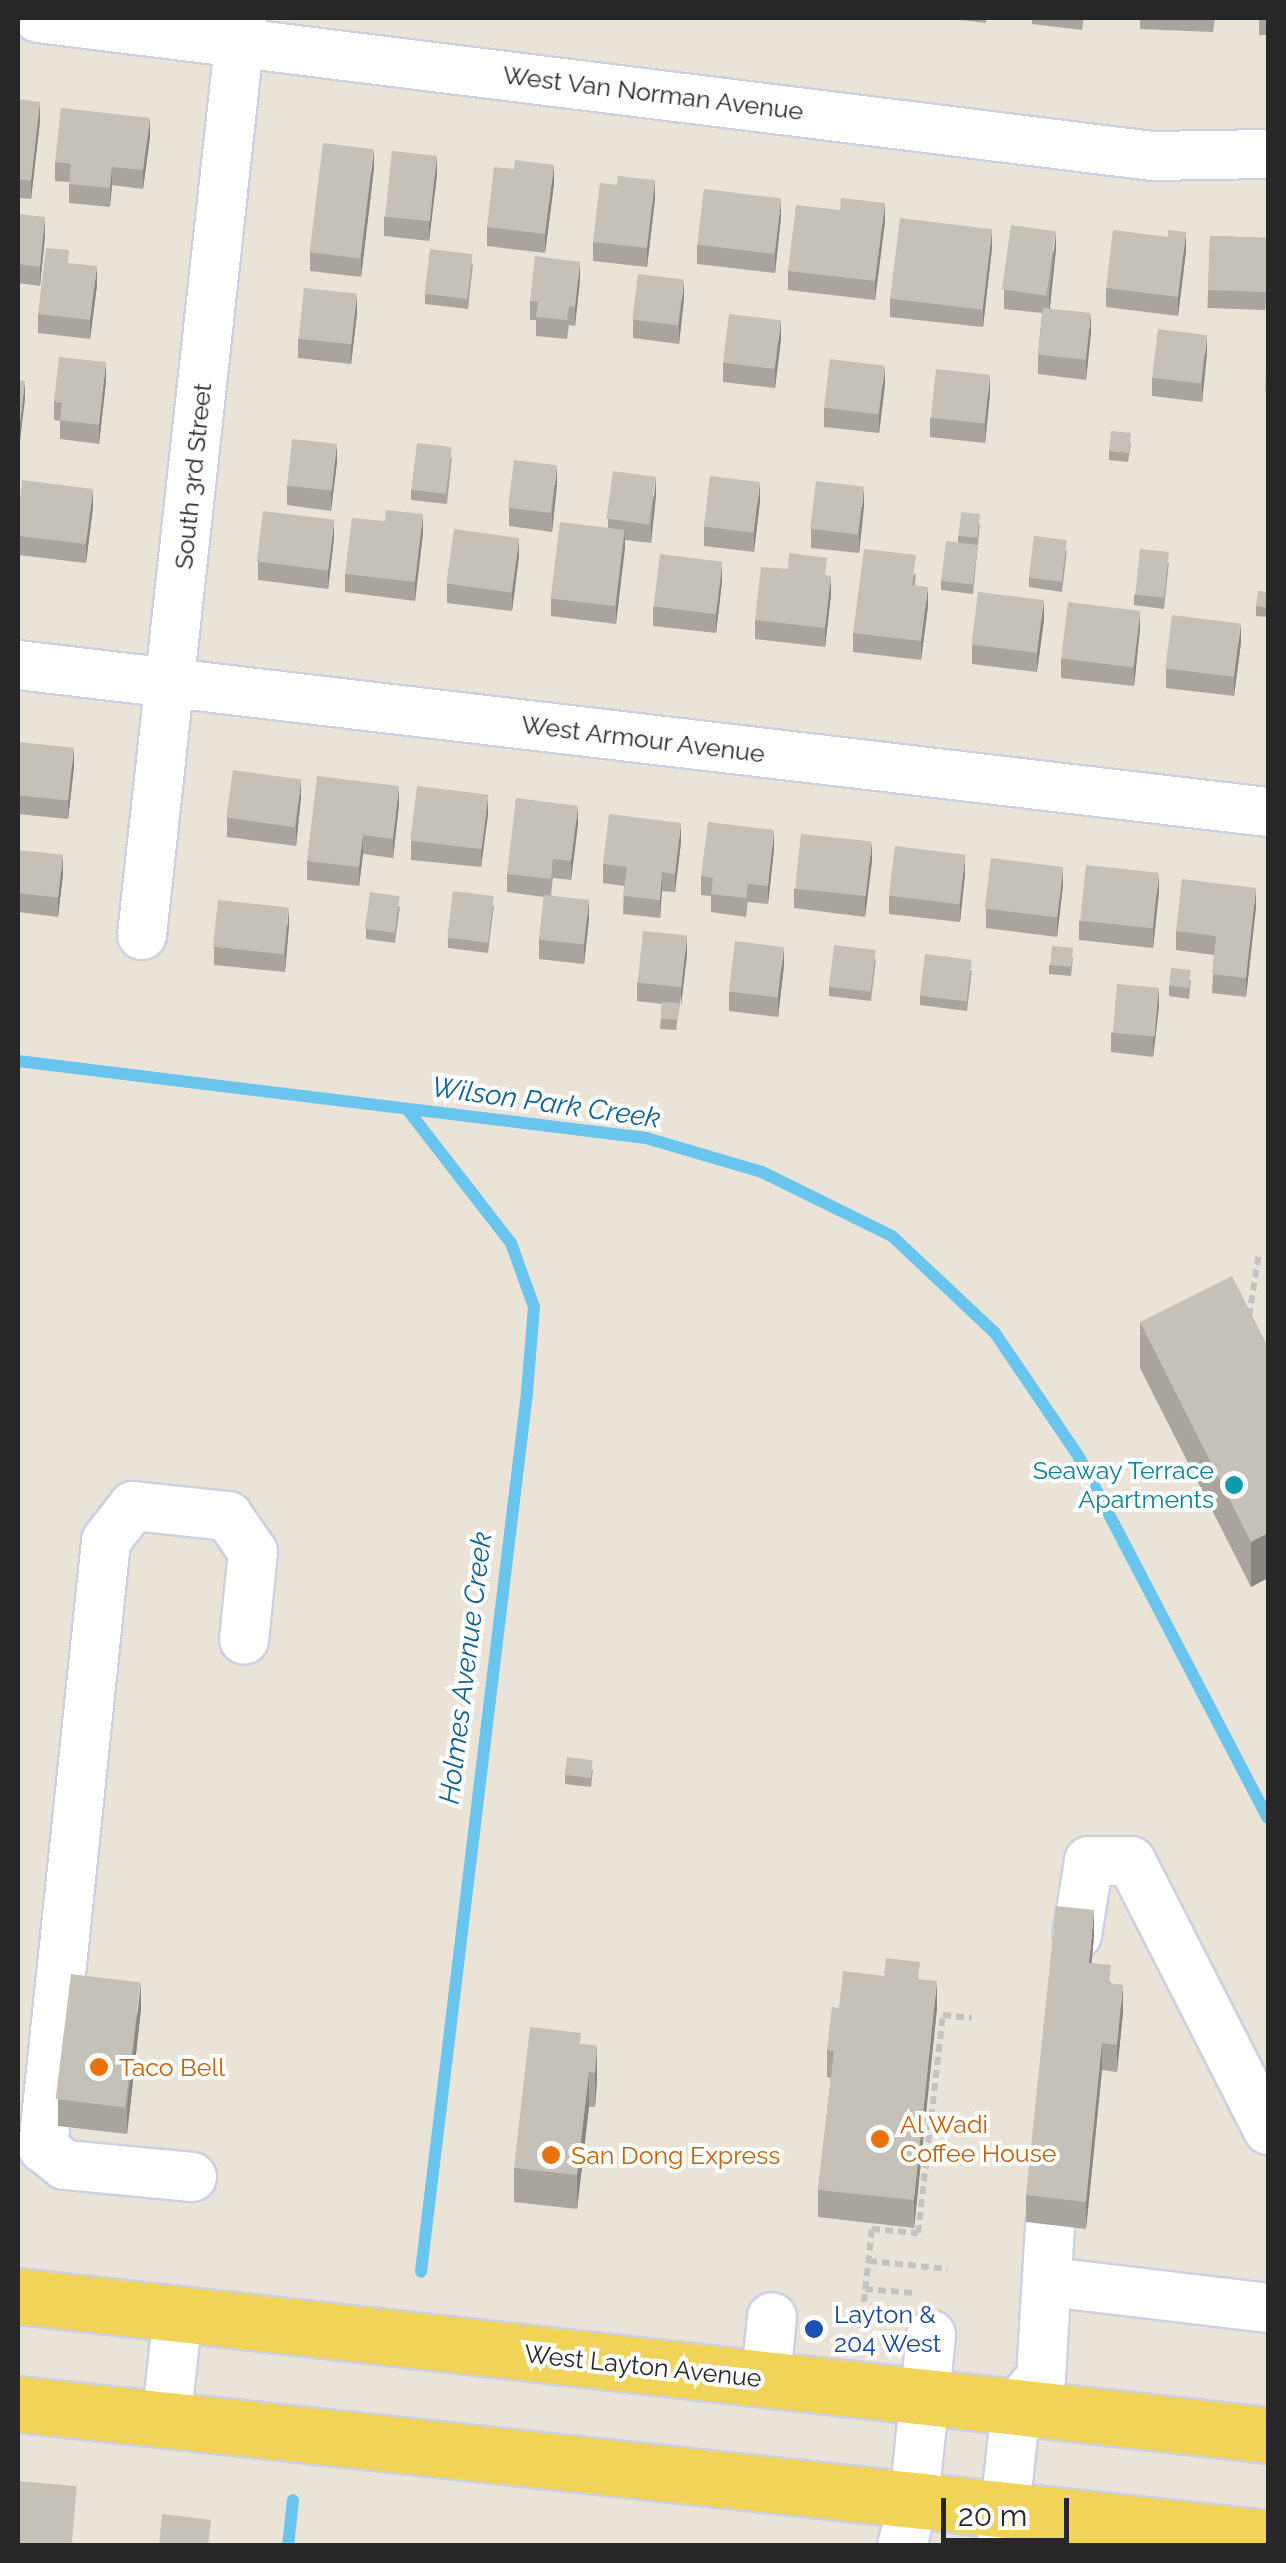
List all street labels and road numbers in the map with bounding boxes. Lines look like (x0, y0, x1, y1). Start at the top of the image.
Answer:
street label: West Van Norman Avenue (500, 60, 806, 126)
street label: South 3rd Street (168, 381, 218, 571)
street label: West Armour Avenue (518, 709, 768, 769)
street label: West Layton Avenue (523, 2339, 763, 2393)

